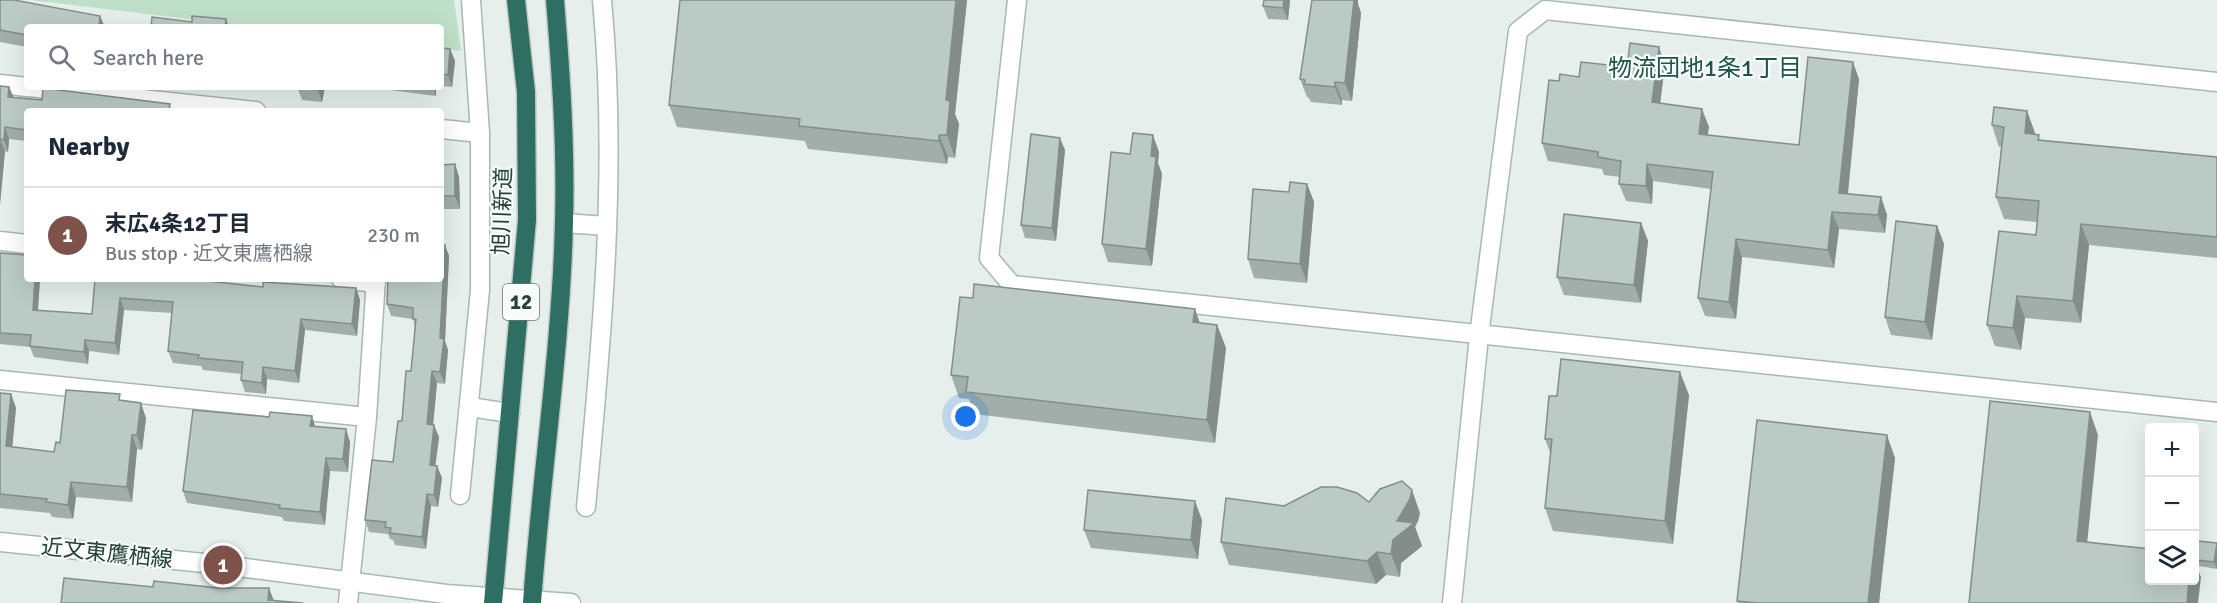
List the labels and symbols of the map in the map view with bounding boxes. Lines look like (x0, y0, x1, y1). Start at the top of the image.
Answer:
district label: 物流団地1条1丁目 (1608, 53, 1802, 83)
street label: 旭川新道 (487, 167, 517, 255)
road number: 12 (503, 284, 539, 320)
your location (951, 402, 980, 431)
street label: 近文東鷹栖線 (40, 533, 174, 573)
pin: 1 (204, 542, 242, 588)

